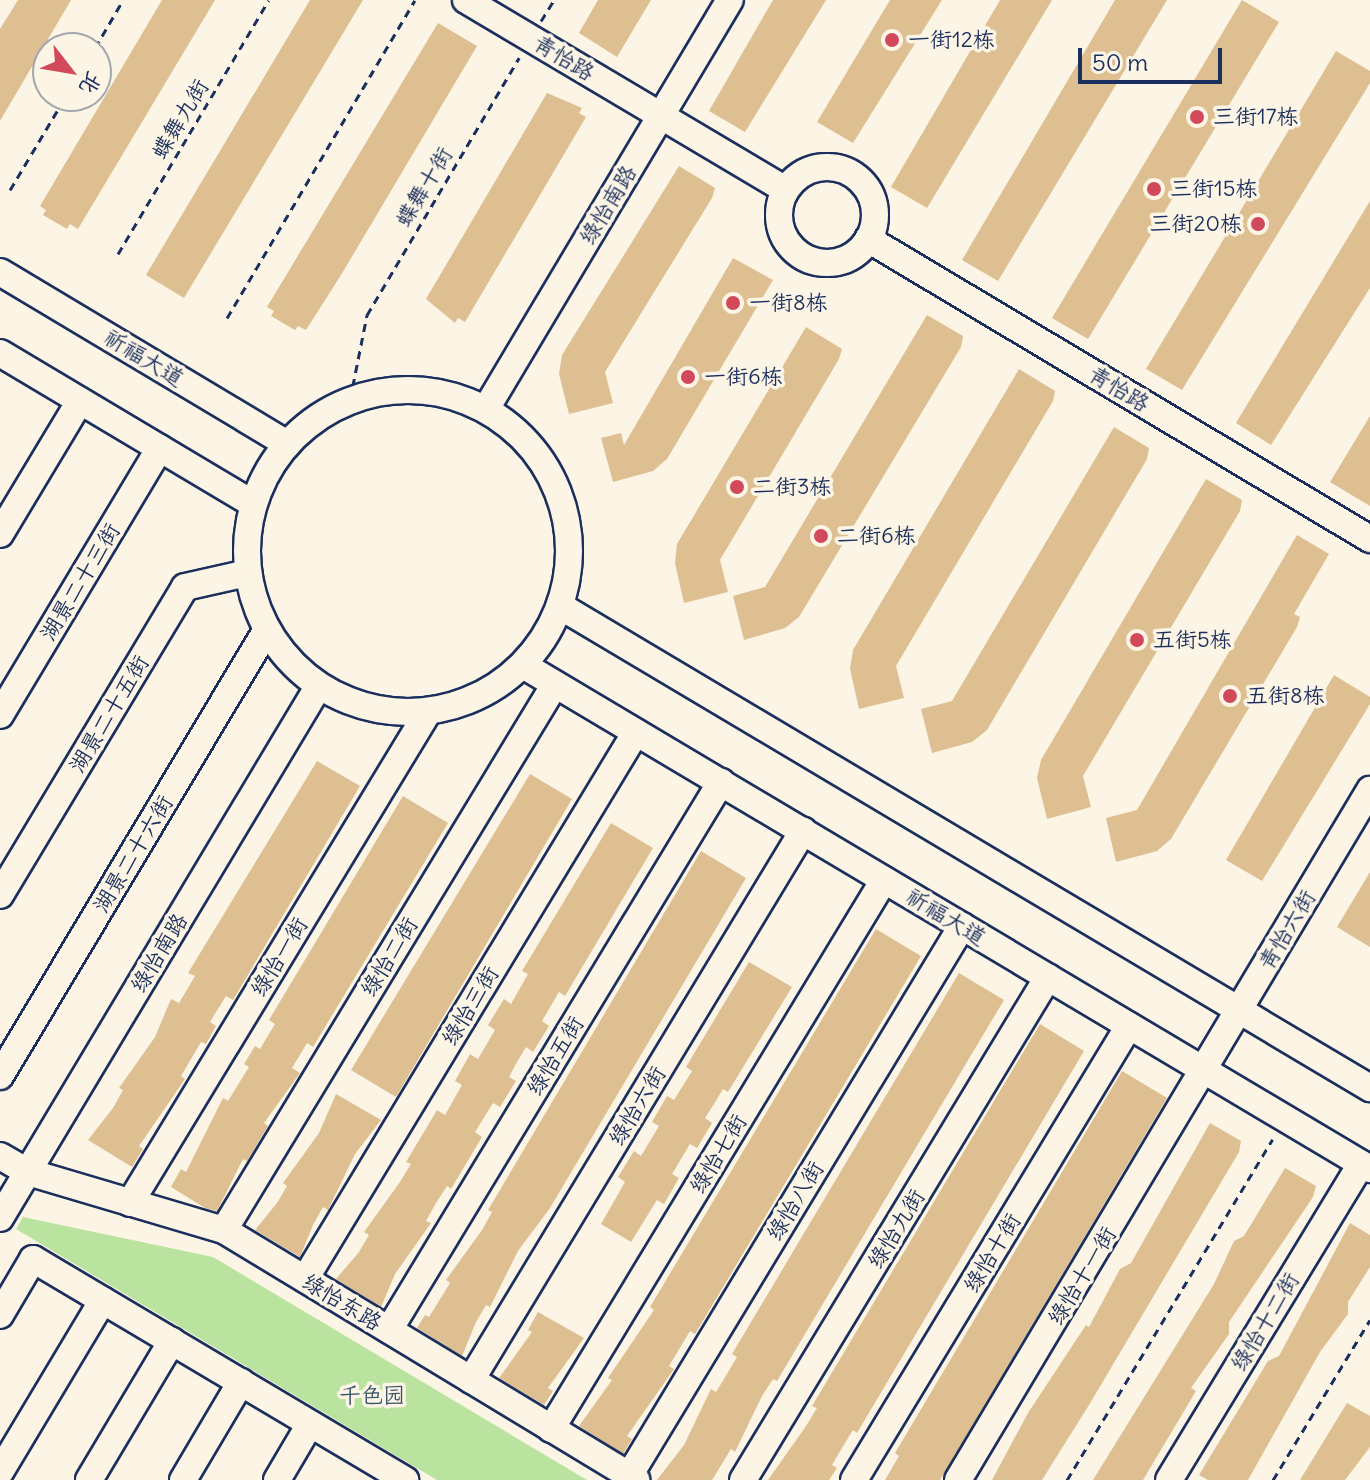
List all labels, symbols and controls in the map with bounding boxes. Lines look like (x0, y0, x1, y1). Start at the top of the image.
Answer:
place label: 一街12栋 (908, 27, 995, 53)
street label: 青怡路 (529, 30, 599, 86)
marker: 一街12栋 (883, 31, 901, 49)
north arrow (32, 32, 112, 112)
scale bar (1082, 32, 1226, 82)
text: 50 m (1092, 47, 1148, 77)
text: 北 (73, 67, 109, 100)
street label: 蝶舞九街 (146, 74, 214, 164)
place label: 三街17栋 (1213, 104, 1299, 130)
marker: 三街17栋 (1188, 108, 1206, 126)
street label: 蝶舞十街 (390, 142, 458, 232)
street label: 绿怡南路 (574, 160, 642, 250)
place label: 三街15栋 (1170, 176, 1257, 202)
marker: 三街15栋 (1145, 180, 1163, 198)
place label: 三街20栋 (1149, 211, 1242, 237)
marker: 三街20栋 (1249, 215, 1267, 233)
place label: 一街8栋 (749, 290, 828, 316)
marker: 一街8栋 (724, 294, 742, 312)
street label: 祈福大道 (99, 324, 189, 392)
street label: 青怡路 (1084, 361, 1154, 417)
place label: 一街6栋 (704, 364, 783, 390)
marker: 一街6栋 (679, 368, 697, 386)
place label: 二街3栋 (753, 474, 831, 500)
marker: 二街3栋 (728, 478, 746, 496)
street label: 湖景二十三街 (35, 519, 125, 645)
place label: 二街6栋 (837, 523, 916, 549)
marker: 二街6栋 (812, 527, 830, 545)
place label: 五街5栋 (1153, 627, 1232, 653)
marker: 五街5栋 (1128, 631, 1146, 649)
street label: 湖景二十五街 (64, 651, 154, 777)
place label: 五街8栋 (1246, 683, 1325, 709)
marker: 五街8栋 (1221, 687, 1239, 705)
street label: 湖景二十六街 (88, 791, 178, 917)
street label: 祈福大道 (901, 883, 991, 951)
street label: 青怡六街 (1253, 885, 1321, 975)
street label: 绿怡南路 (125, 908, 193, 998)
street label: 绿怡一街 (245, 912, 313, 1002)
street label: 绿怡二街 (355, 912, 423, 1002)
street label: 绿怡三街 (436, 961, 504, 1051)
street label: 绿怡五街 (521, 1011, 589, 1101)
street label: 绿怡六街 (603, 1061, 671, 1151)
street label: 绿怡七街 (684, 1109, 752, 1199)
street label: 绿怡八街 (761, 1156, 829, 1246)
street label: 绿怡九街 (862, 1184, 930, 1274)
street label: 绿怡十街 (958, 1208, 1026, 1298)
street label: 绿怡十一街 (1042, 1222, 1122, 1330)
street label: 绿怡东路 (297, 1268, 387, 1336)
street label: 绿怡十二街 (1225, 1268, 1305, 1376)
park label: 千色园 (339, 1383, 405, 1409)

